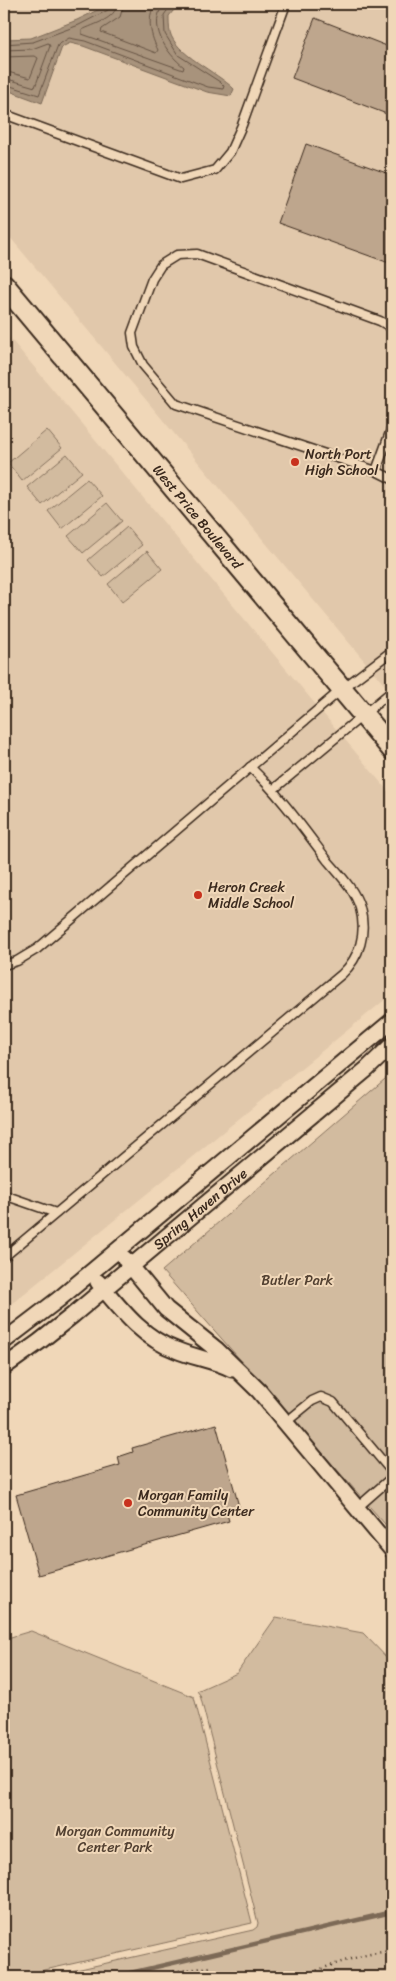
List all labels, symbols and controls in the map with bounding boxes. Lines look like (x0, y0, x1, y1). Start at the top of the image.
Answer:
place label: North Port High School (305, 442, 379, 483)
marker: North Port High School (289, 456, 301, 468)
street label: West Price Boulevard (146, 459, 250, 576)
place label: Heron Creek Middle School (208, 875, 295, 916)
marker: Heron Creek Middle School (192, 889, 204, 901)
street label: Spring Haven Drive (147, 1162, 253, 1256)
park label: Butler Park (261, 1268, 333, 1293)
place label: Morgan Family Community Center (138, 1483, 255, 1524)
marker: Morgan Family Community Center (122, 1497, 134, 1509)
park label: Morgan Community Center Park (55, 1819, 175, 1860)

